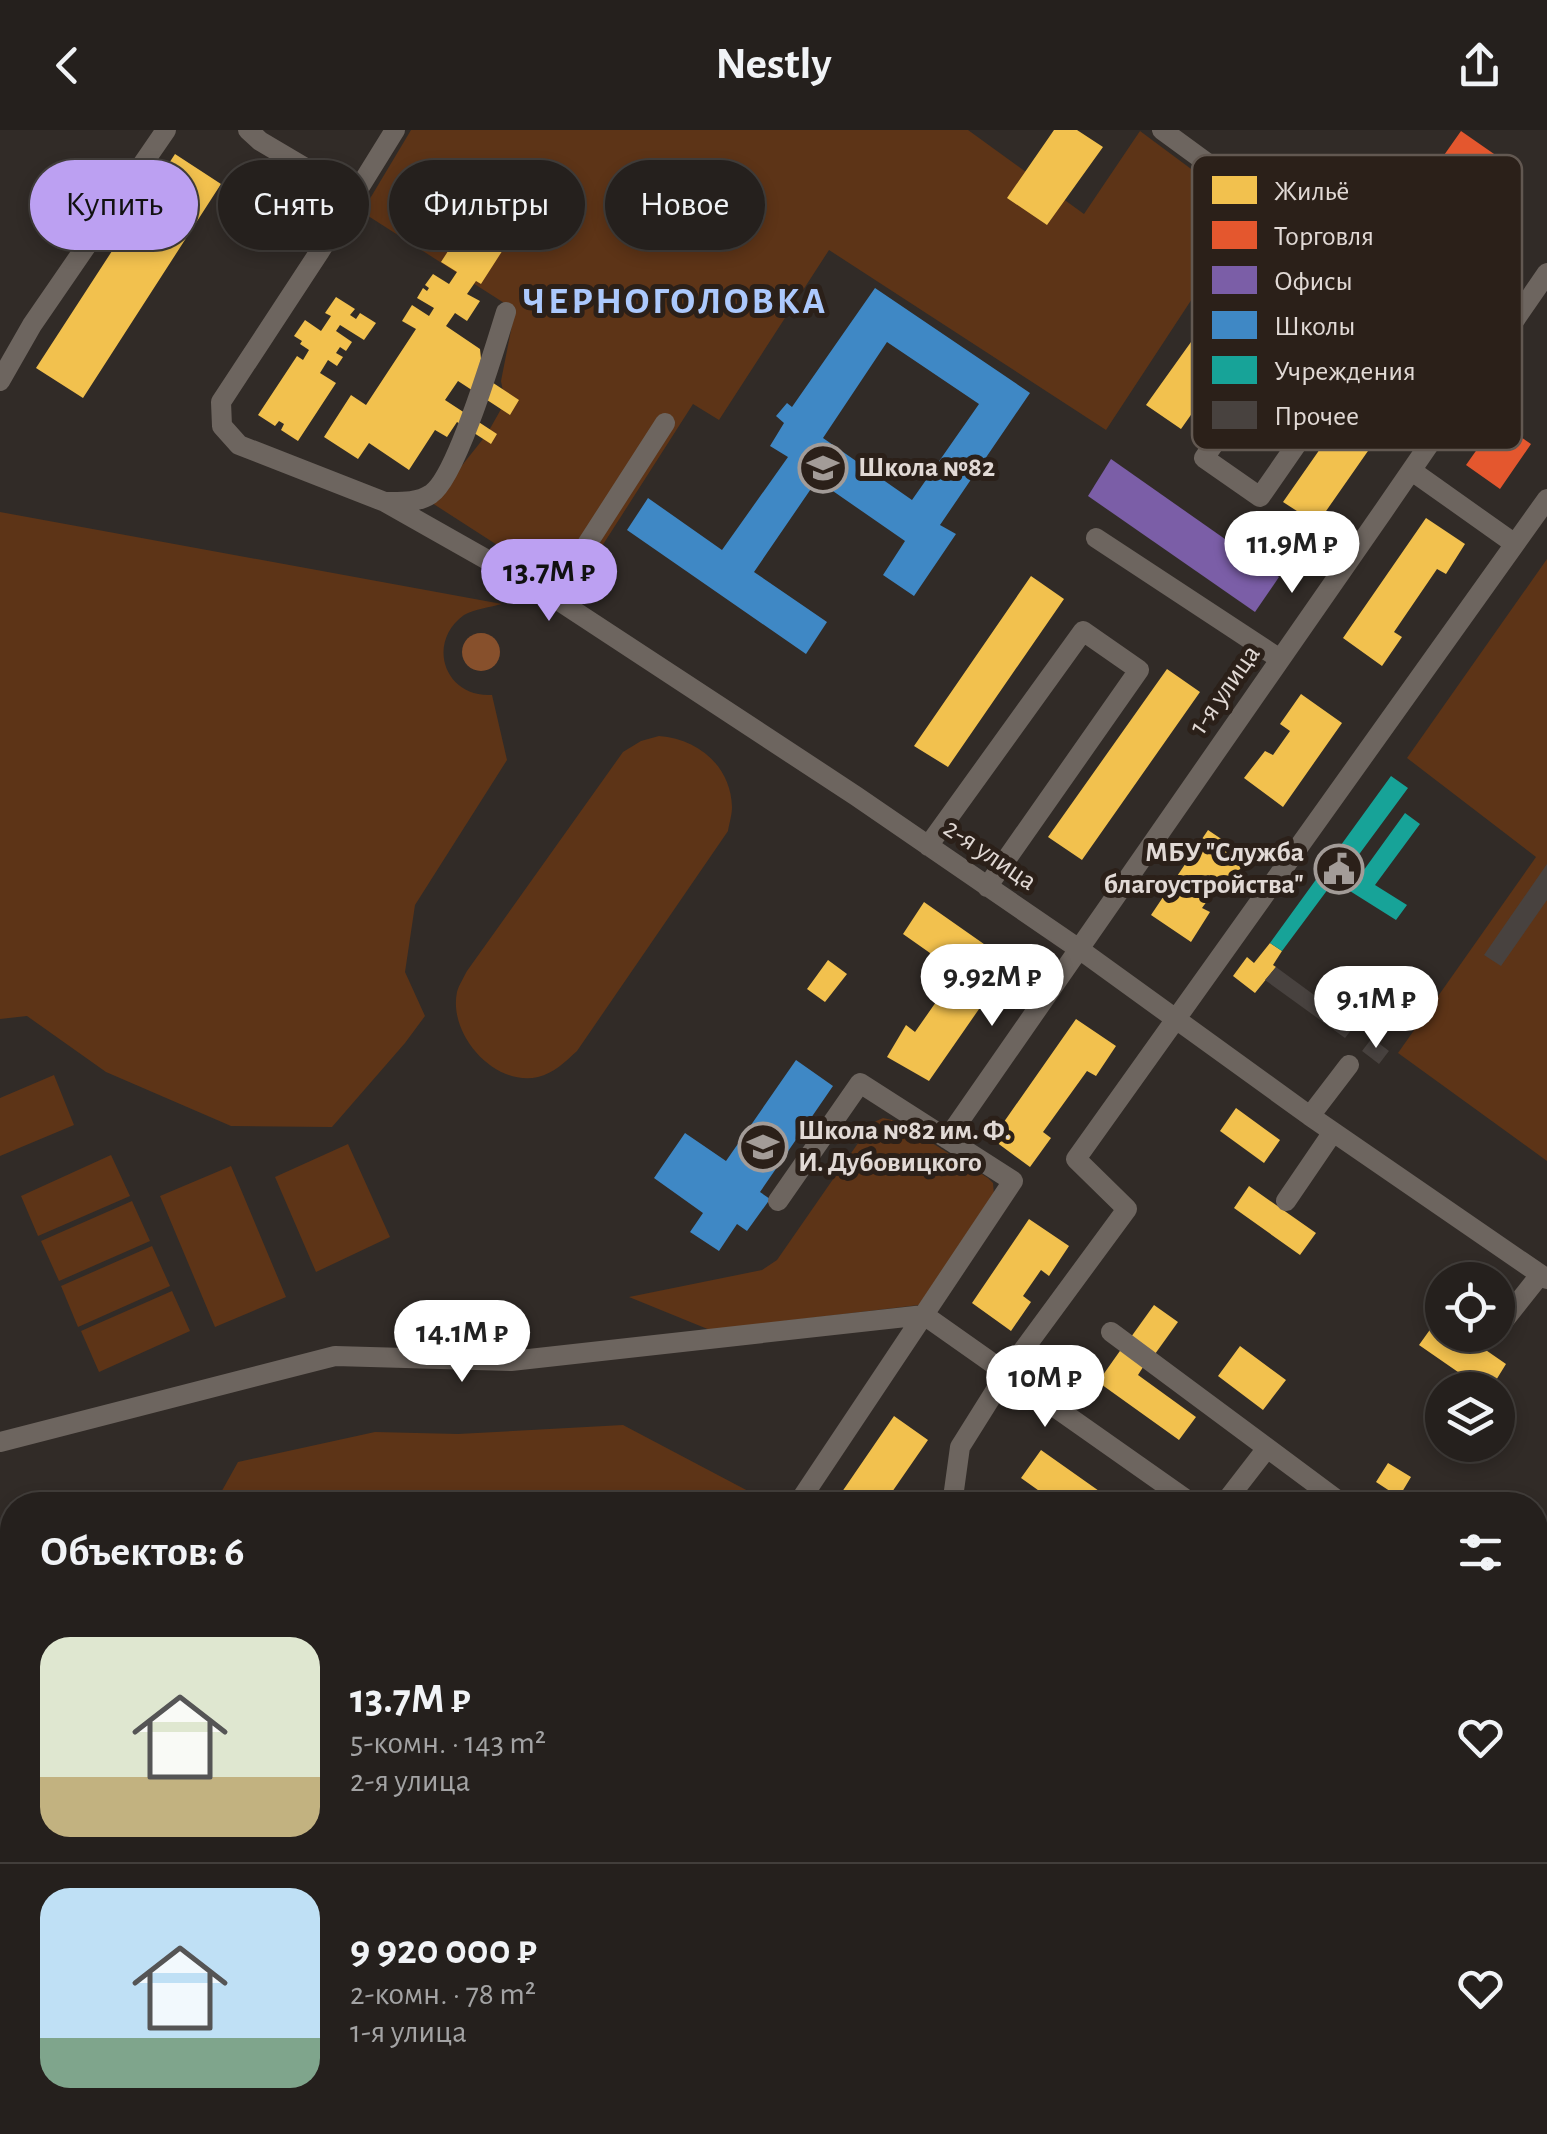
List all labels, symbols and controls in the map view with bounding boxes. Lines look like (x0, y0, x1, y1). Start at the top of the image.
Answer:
icon: back (40, 38, 95, 93)
icon: share (1452, 38, 1507, 93)
text: Nestly (715, 42, 832, 87)
legend (1192, 155, 1522, 450)
chip: Купить (30, 160, 198, 250)
chip: Снять (218, 160, 369, 250)
chip: Фильтры (389, 160, 585, 250)
chip: Новое (605, 160, 765, 250)
text: Жильё (1274, 178, 1349, 206)
text: Торговля (1274, 223, 1374, 251)
text: Офисы (1274, 268, 1353, 296)
district label: ЧЕРНОГОЛОВКА (522, 283, 828, 321)
text: Школы (1274, 313, 1356, 341)
text: Учреждения (1274, 358, 1416, 386)
text: Прочее (1274, 403, 1359, 431)
school or university icon: Школа №82 (797, 442, 849, 494)
place label: Школа №82 (858, 454, 995, 482)
pin: 11.9M ₽ (1200, 511, 1384, 596)
text: 11.9M ₽ (1246, 527, 1338, 559)
pin: 13.7M ₽ (457, 539, 641, 624)
text: 13.7M ₽ (503, 555, 595, 587)
street label: 1-я улица (1184, 640, 1266, 740)
street label: 2-я улица (938, 814, 1042, 896)
place label: МБУ "Служба благоустройства" (1104, 839, 1304, 899)
public building icon: МБУ "Служба благоустройства" (1313, 843, 1365, 895)
pin: 9.92M ₽ (900, 944, 1084, 1029)
text: 9.92M ₽ (943, 960, 1041, 992)
pin: 9.1M ₽ (1295, 966, 1457, 1051)
text: 9.1M ₽ (1336, 982, 1416, 1014)
place label: Школа №82 им. Ф. И. Дубовицкого (798, 1117, 1011, 1177)
school or university icon: Школа №82 им. Ф. И. Дубовицкого (737, 1121, 789, 1173)
map controls (1425, 1262, 1515, 1462)
button: locate (1425, 1262, 1515, 1352)
pin: 14.1M ₽ (370, 1300, 554, 1385)
text: 14.1M ₽ (416, 1316, 508, 1348)
pin: 10M ₽ (975, 1345, 1115, 1430)
text: 10M ₽ (1008, 1361, 1082, 1393)
button: layers (1425, 1372, 1515, 1462)
icon: filters (1453, 1525, 1508, 1580)
text: Объектов: 6 (40, 1531, 244, 1573)
icon: home (120, 1677, 240, 1797)
text: 13.7M ₽ (350, 1678, 470, 1720)
icon: heart (1453, 1710, 1508, 1765)
text: 5-комн. · 143 m² (350, 1727, 546, 1759)
text: 2-я улица (350, 1765, 470, 1797)
icon: home (120, 1928, 240, 2048)
text: 9 920 000 ₽ (350, 1929, 537, 1971)
icon: heart (1453, 1961, 1508, 2016)
text: 2-комн. · 78 m² (350, 1978, 536, 2010)
text: 1-я улица (350, 2016, 467, 2048)

